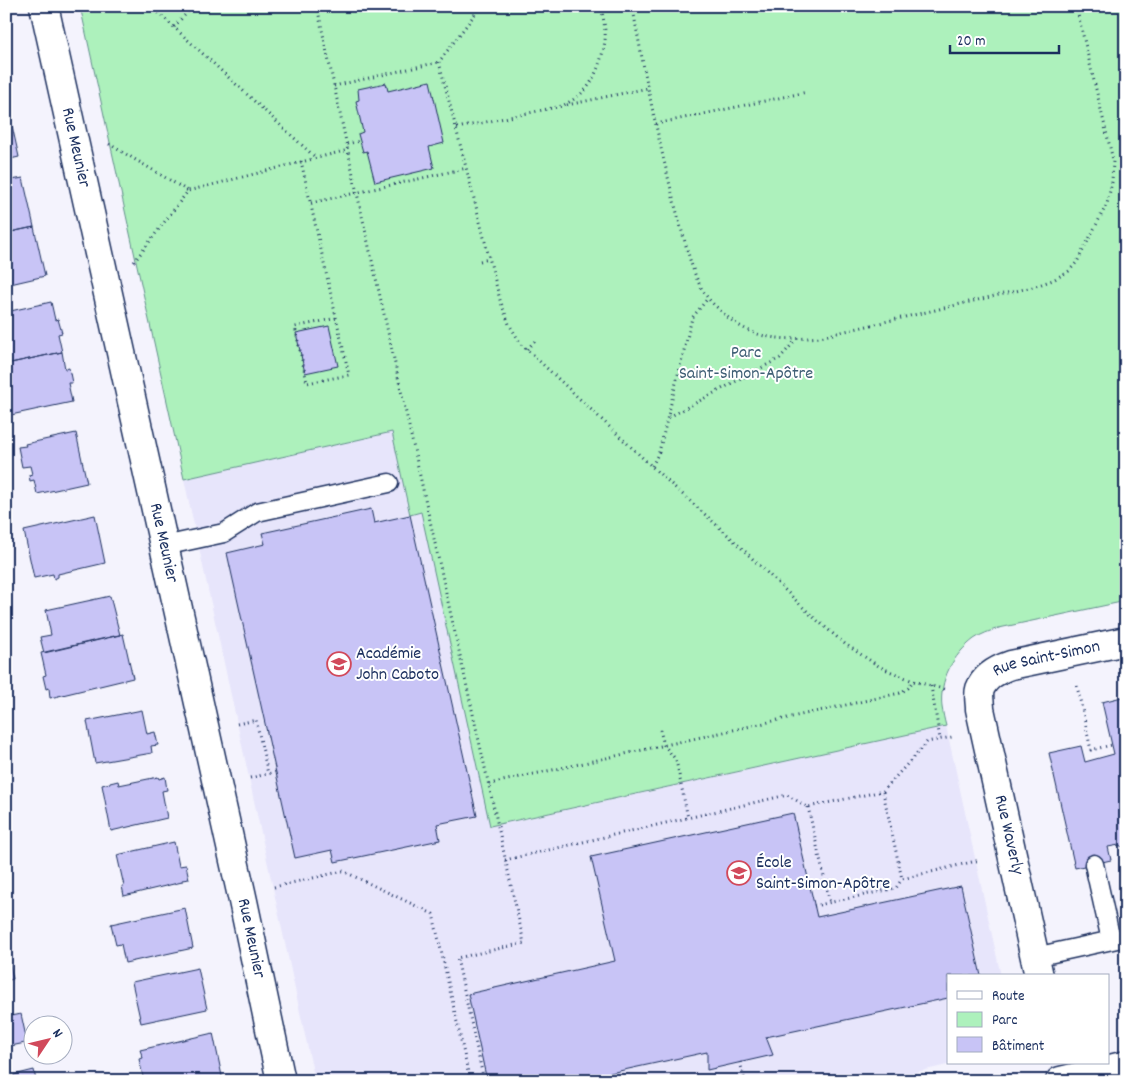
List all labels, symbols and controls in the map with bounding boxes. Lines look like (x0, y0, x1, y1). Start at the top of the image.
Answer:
scale bar (950, 22, 1058, 54)
text: 20 m (957, 31, 985, 53)
street label: Rue Meunier (54, 105, 97, 190)
park label: Parc Saint-Simon-Apôtre (679, 341, 813, 387)
street label: Rue Meunier (142, 501, 184, 585)
street label: Rue Saint-Simon (988, 634, 1102, 684)
place label: Académie John Caboto (356, 642, 439, 688)
school or university icon: Académie John Caboto (326, 651, 352, 677)
street label: Rue Waverly (987, 793, 1029, 878)
place label: École Saint-Simon-Apôtre (756, 851, 890, 897)
school or university icon: École Saint-Simon-Apôtre (726, 860, 752, 886)
street label: Rue Meunier (230, 896, 272, 981)
legend (947, 974, 1110, 1064)
text: Route (992, 986, 1025, 1008)
text: Parc (992, 1010, 1017, 1032)
north arrow (22, 1014, 72, 1064)
text: N (47, 1025, 67, 1042)
text: Bâtiment (992, 1036, 1045, 1058)

